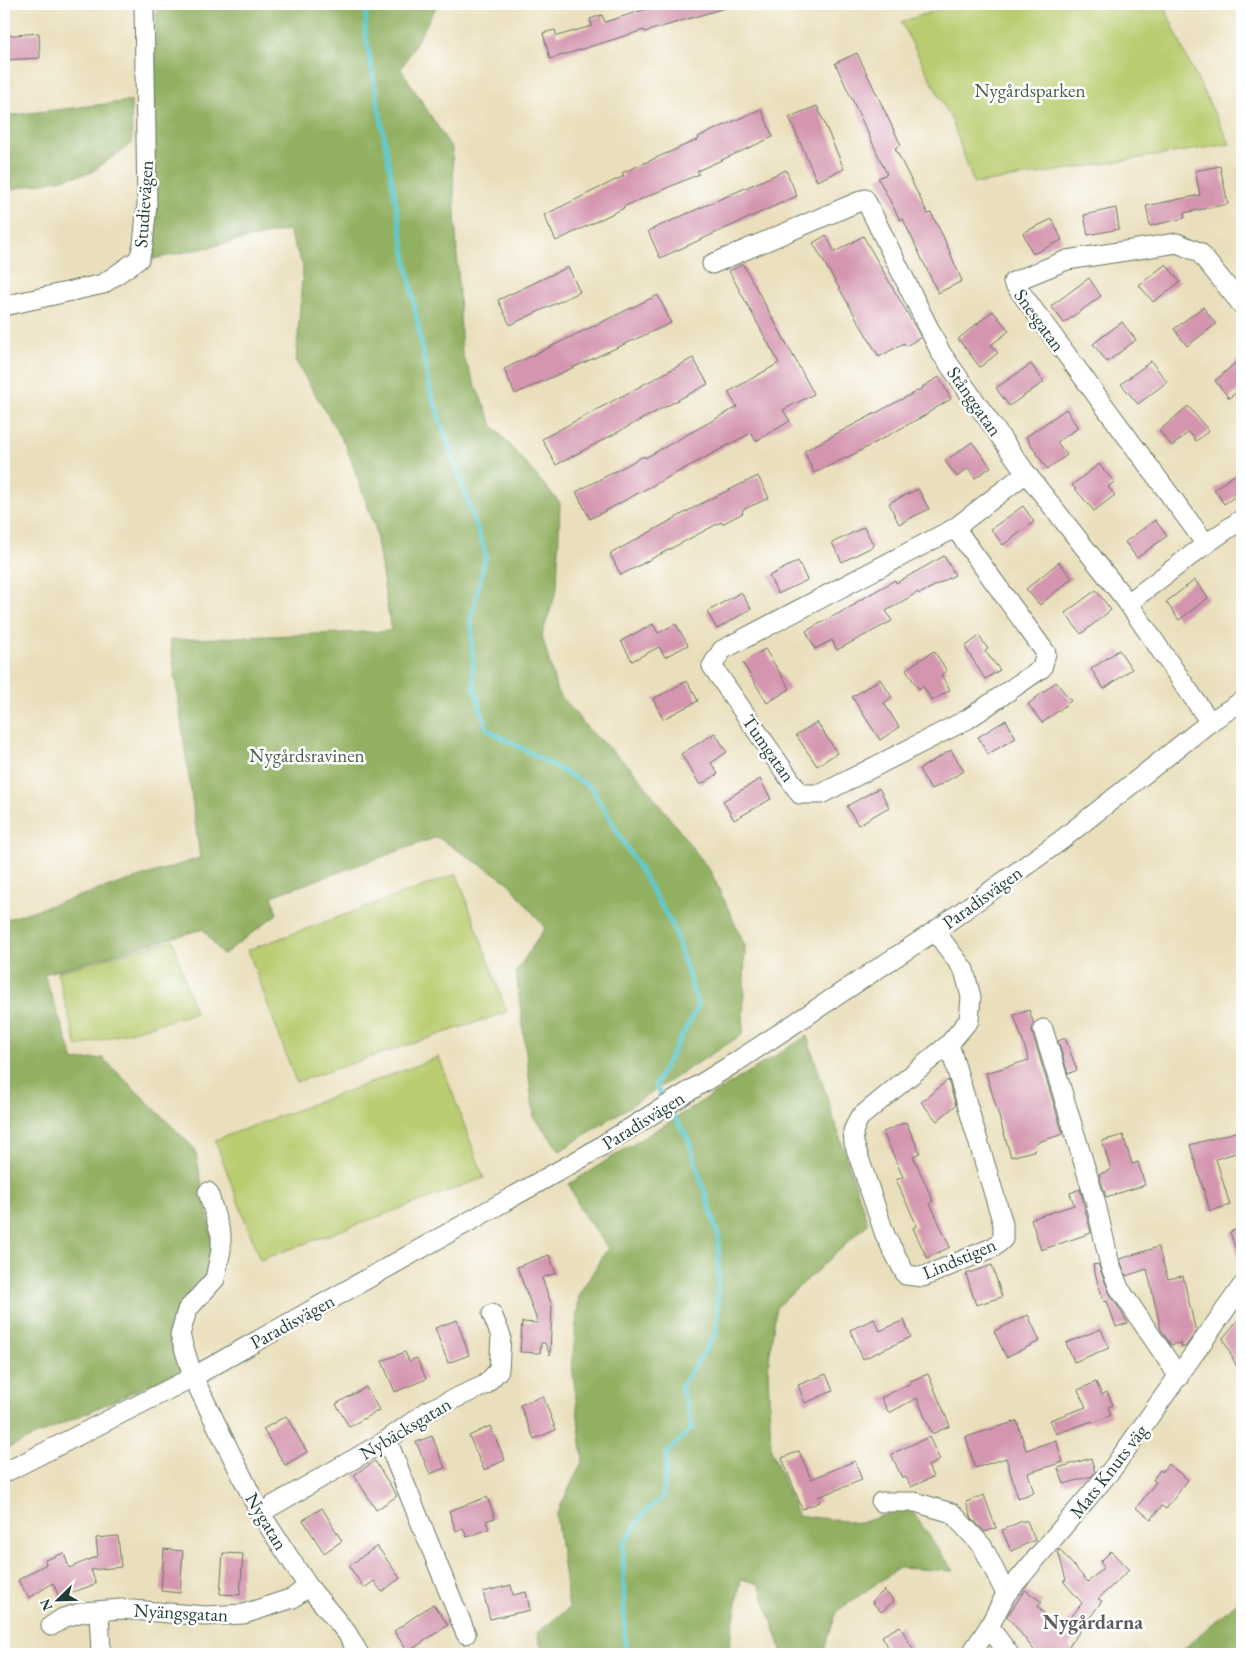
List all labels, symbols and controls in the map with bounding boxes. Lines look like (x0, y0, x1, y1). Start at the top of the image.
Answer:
park label: Nygårdsparken (974, 78, 1086, 103)
street label: Studievägen (128, 159, 159, 249)
street label: Snesgatan (1008, 284, 1071, 357)
street label: Stånggatan (941, 361, 1008, 441)
street label: Tumgatan (736, 710, 801, 787)
park label: Nygårdsravinen (249, 743, 365, 768)
street label: Paradisvägen (937, 860, 1027, 935)
street label: Paradisvägen (597, 1085, 689, 1156)
street label: Lindstigen (918, 1232, 1000, 1285)
street label: Paradisvägen (246, 1288, 339, 1355)
street label: Nybäcksgatan (355, 1391, 456, 1466)
street label: Mats Knuts väg (1064, 1419, 1153, 1524)
street label: Nygatan (240, 1488, 293, 1555)
north arrow (32, 1576, 82, 1626)
text: N (35, 1596, 57, 1614)
street label: Nyängsgatan (133, 1598, 229, 1627)
district label: Nygårdarna (1043, 1609, 1143, 1635)

